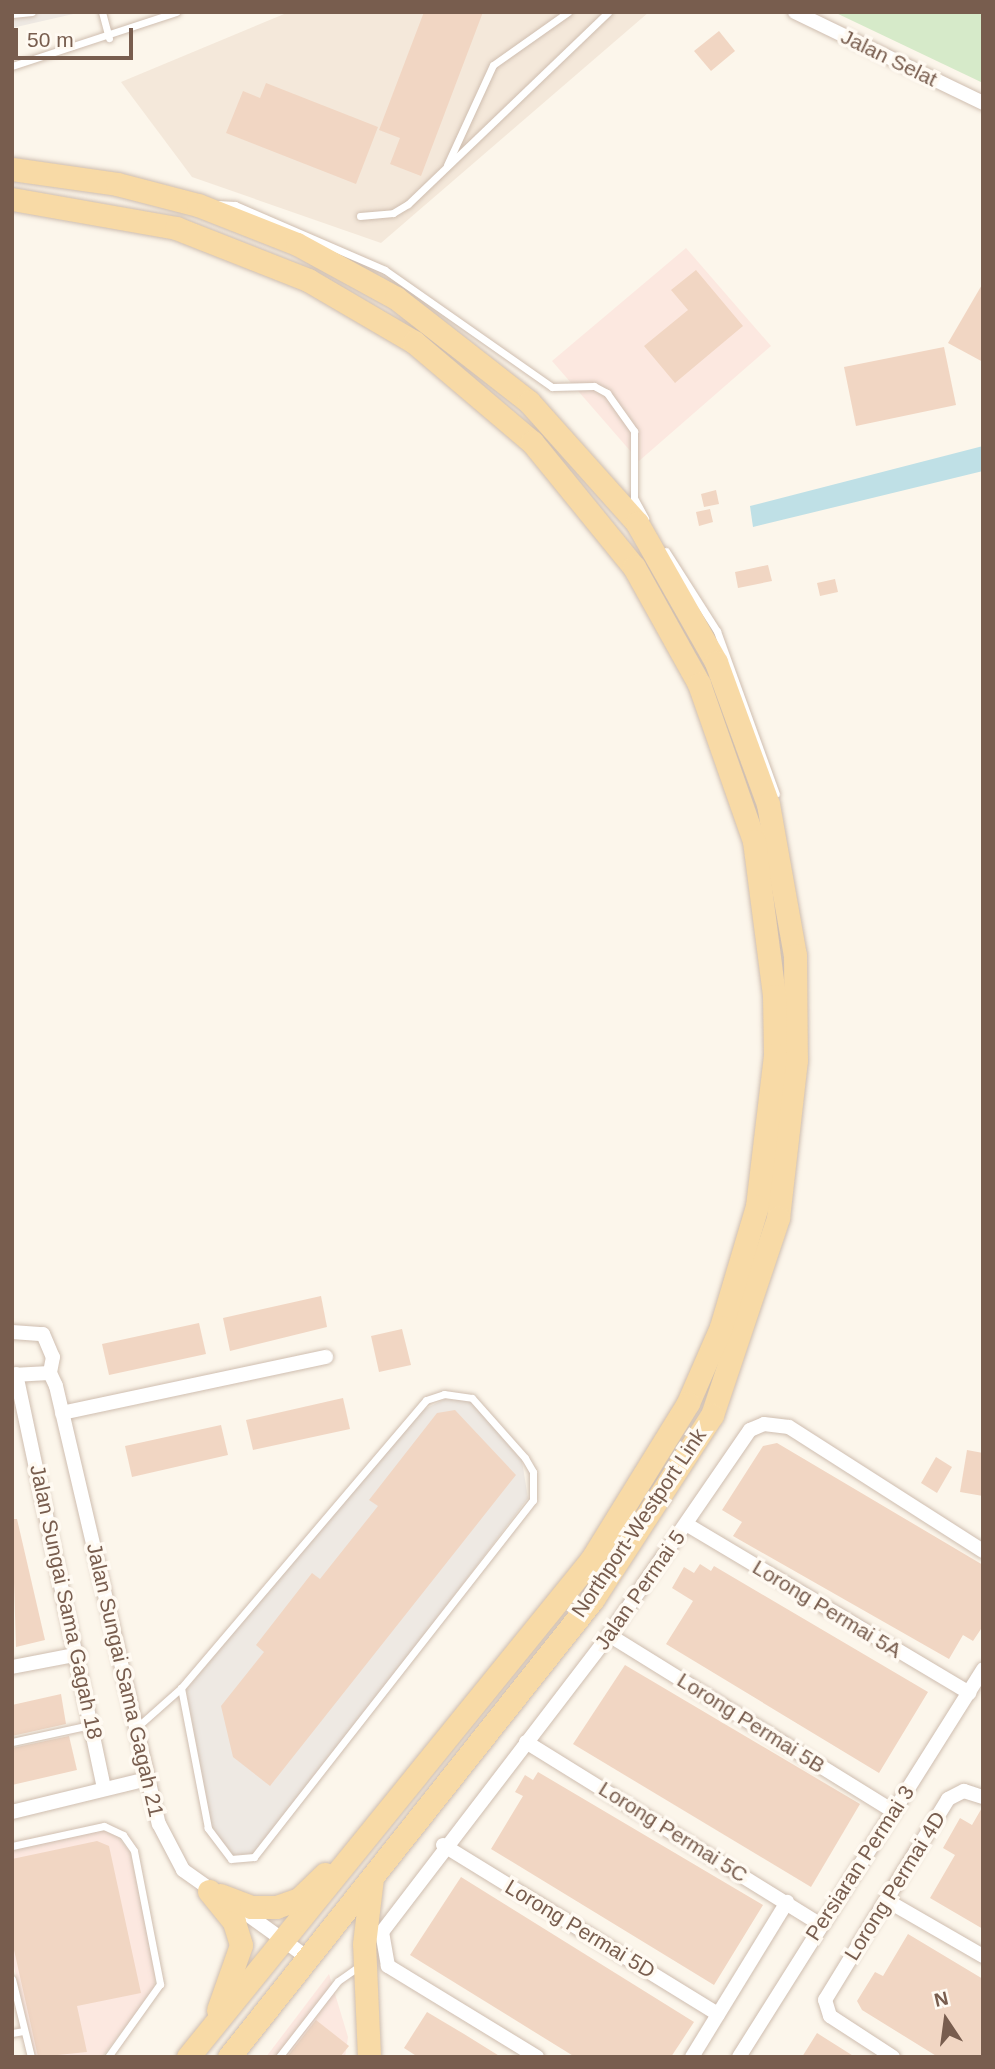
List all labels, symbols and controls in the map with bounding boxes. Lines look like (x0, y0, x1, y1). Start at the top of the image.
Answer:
scale bar (18, 14, 136, 58)
street label: Jalan Selat (837, 24, 941, 92)
text: 50 m (27, 28, 74, 51)
street label: Northport-Westport Link (566, 1424, 712, 1622)
street label: Jalan Sungai Sama Gagah 18 (25, 1462, 107, 1742)
street label: Jalan Permai 5 (590, 1525, 690, 1655)
street label: Jalan Sungai Sama Gagah 21 (81, 1541, 169, 1819)
street label: Lorong Permai 5A (748, 1555, 906, 1663)
street label: Lorong Permai 5B (673, 1667, 829, 1779)
street label: Lorong Permai 5C (594, 1776, 752, 1888)
street label: Persiaran Permai 3 (800, 1781, 920, 1945)
street label: Lorong Permai 4D (839, 1807, 951, 1965)
street label: Lorong Permai 5D (500, 1874, 660, 1984)
north arrow (911, 1985, 981, 2055)
text: N (932, 1987, 950, 2011)

